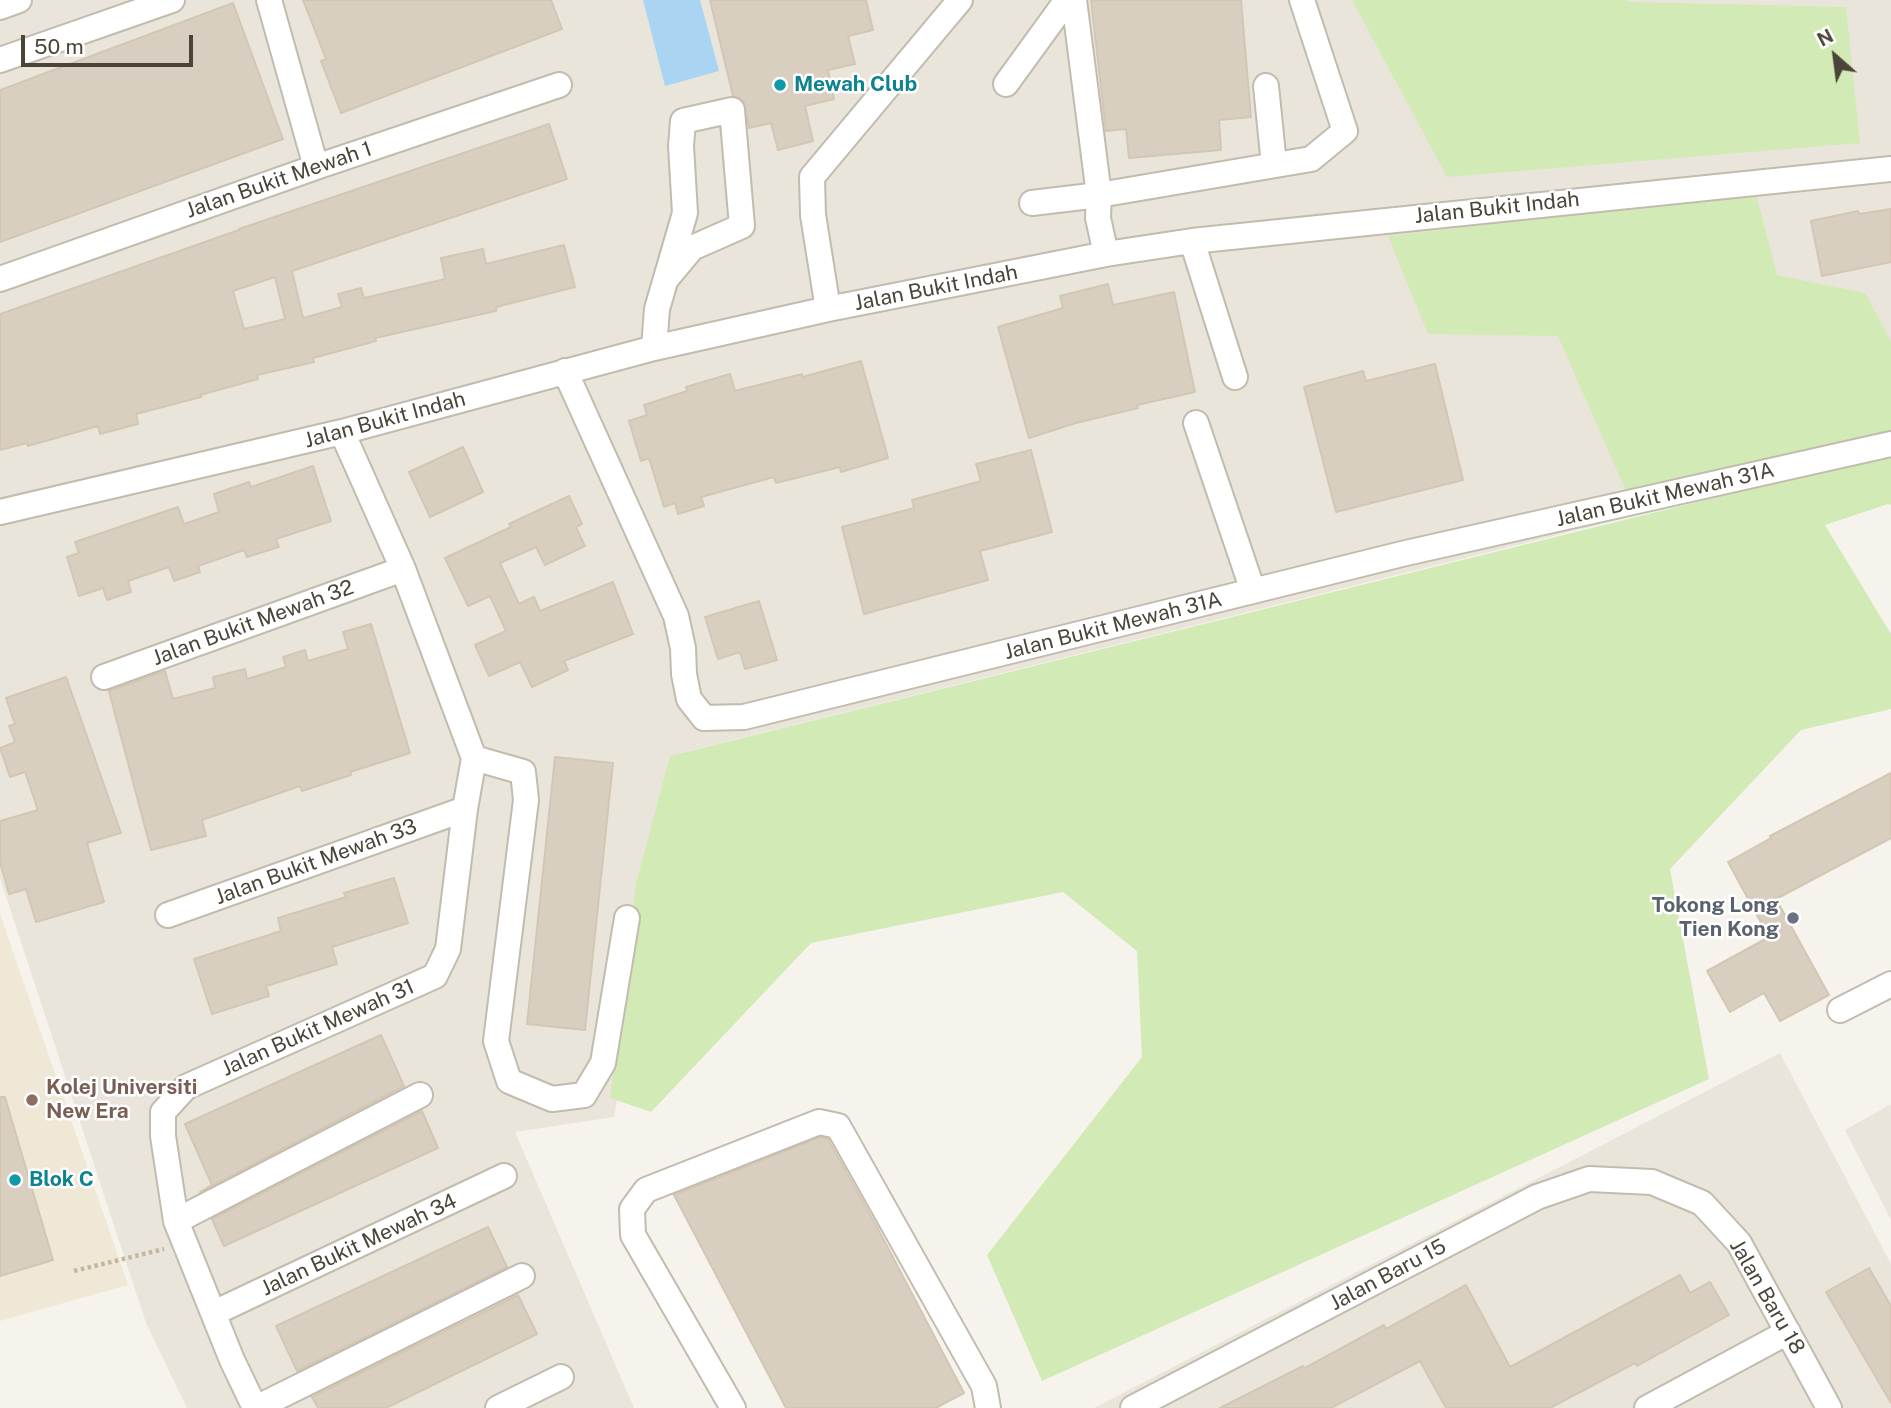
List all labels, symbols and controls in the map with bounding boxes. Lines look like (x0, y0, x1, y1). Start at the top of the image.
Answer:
scale bar (24, 21, 196, 65)
north arrow (1800, 21, 1870, 91)
text: N (1813, 24, 1837, 51)
text: 50 m (34, 34, 84, 59)
place label: Mewah Club (794, 72, 917, 98)
marker: Mewah Club (772, 77, 788, 93)
street label: Jalan Bukit Mewah 1 (183, 136, 375, 224)
street label: Jalan Bukit Indah (1413, 187, 1581, 229)
street label: Jalan Bukit Indah (852, 260, 1020, 316)
street label: Jalan Bukit Indah (302, 386, 468, 454)
street label: Jalan Bukit Mewah 31A (1553, 458, 1777, 532)
street label: Jalan Bukit Mewah 32 (149, 575, 357, 671)
street label: Jalan Bukit Mewah 31A (1002, 587, 1224, 665)
street label: Jalan Bukit Mewah 33 (212, 814, 420, 910)
place label: Tokong Long Tien Kong (1652, 893, 1779, 943)
marker: Tokong Long Tien Kong (1785, 910, 1801, 926)
street label: Jalan Bukit Mewah 31 (218, 974, 418, 1082)
place label: Kolej Universiti New Era (46, 1075, 197, 1125)
marker: Kolej Universiti New Era (24, 1092, 40, 1108)
place label: Blok C (29, 1167, 94, 1193)
marker: Blok C (7, 1172, 23, 1188)
street label: Jalan Bukit Mewah 34 (257, 1189, 461, 1301)
street label: Jalan Baru 15 (1326, 1234, 1450, 1316)
street label: Jalan Baru 18 (1724, 1235, 1810, 1359)

